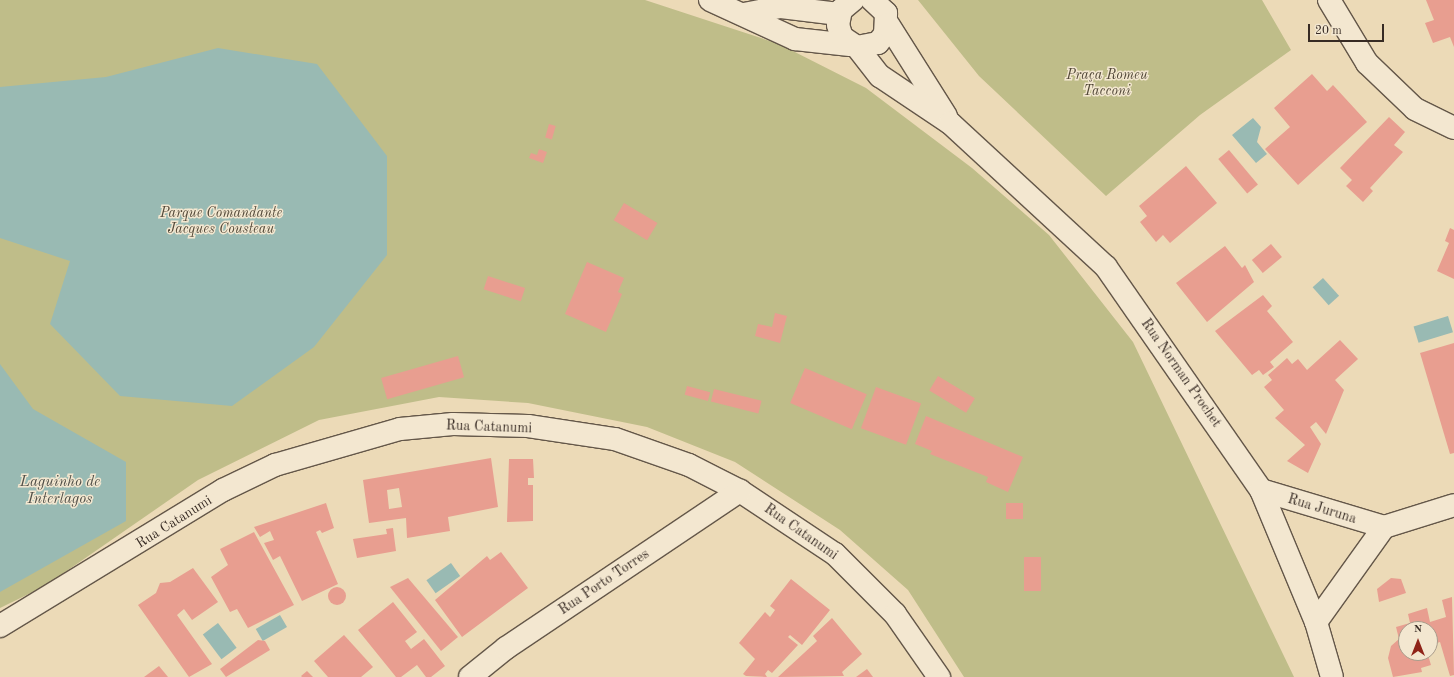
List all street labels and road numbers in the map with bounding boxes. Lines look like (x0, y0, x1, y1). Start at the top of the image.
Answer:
street label: Rua Norman Prochet (1137, 316, 1225, 430)
street label: Rua Catanumi (446, 417, 532, 437)
street label: Rua Juruna (1286, 491, 1358, 527)
street label: Rua Catanumi (133, 492, 215, 552)
street label: Rua Catanumi (761, 500, 841, 564)
street label: Rua Porto Torres (556, 546, 652, 618)

